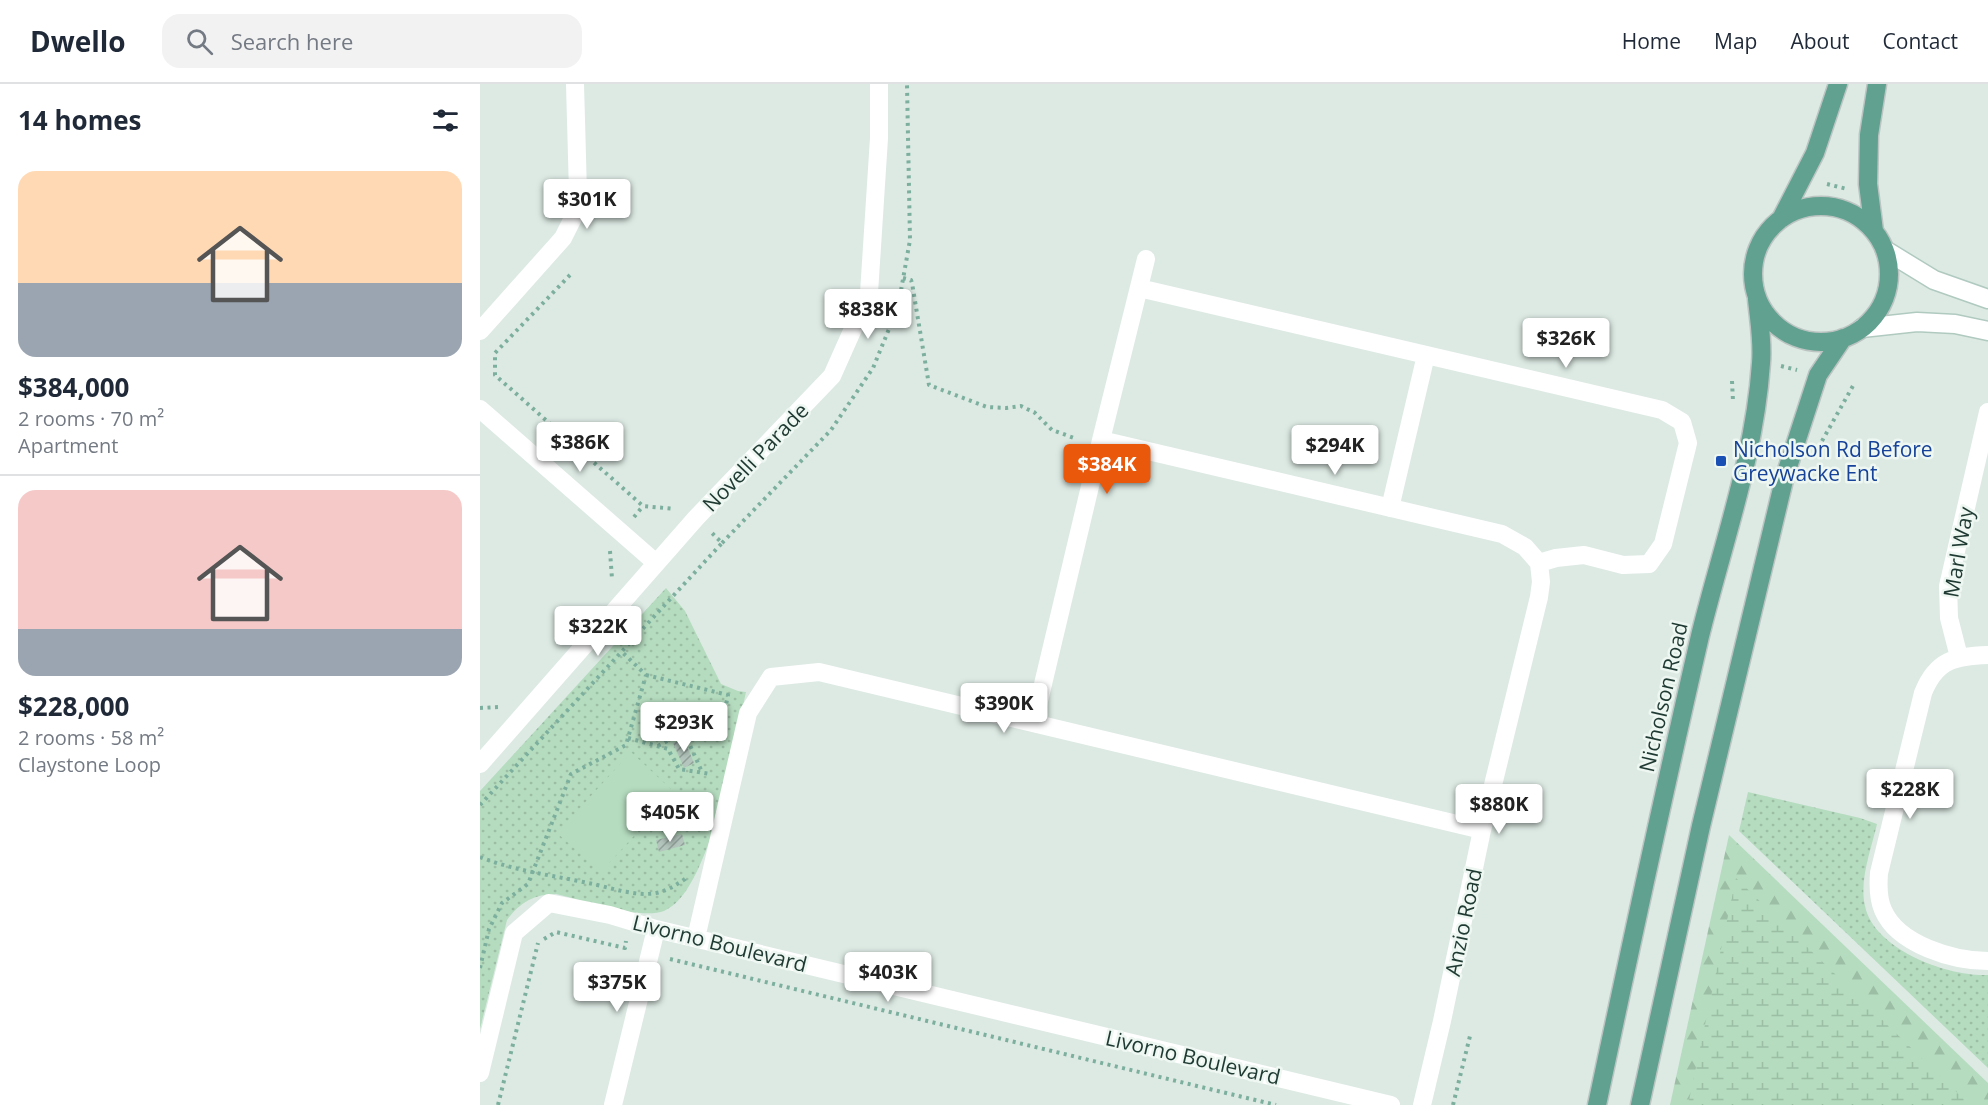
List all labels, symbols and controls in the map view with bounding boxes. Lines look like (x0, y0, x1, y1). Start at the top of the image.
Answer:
search box (162, 14, 582, 68)
text: Dwello (30, 22, 126, 60)
icon: search (183, 25, 216, 58)
text: Search here (231, 26, 353, 56)
text: Home (1622, 27, 1681, 55)
text: Map (1714, 27, 1757, 55)
text: About (1790, 27, 1850, 55)
text: Contact (1883, 27, 1958, 55)
text: 14 homes (18, 102, 142, 138)
icon: filters (429, 104, 462, 137)
pin: $301K (545, 179, 629, 230)
text: $301K (557, 185, 617, 212)
icon: home (186, 210, 294, 318)
pin: $838K (826, 289, 910, 340)
text: $838K (838, 295, 898, 322)
pin: $326K (1524, 318, 1608, 369)
text: $326K (1536, 324, 1596, 351)
text: $384,000 (18, 369, 129, 405)
street label: Novelli Parade (696, 396, 814, 518)
text: 2 rooms · 70 m² (18, 405, 164, 432)
pin: $386K (538, 422, 622, 473)
pin: $294K (1293, 425, 1377, 476)
text: $386K (550, 428, 610, 455)
text: $294K (1305, 431, 1365, 458)
text: Apartment (18, 432, 118, 459)
place label: Nicholson Rd Before Greywacke Ent (1733, 435, 1933, 487)
pin: $384K (1065, 444, 1149, 495)
text: $384K (1077, 450, 1137, 477)
marker: Nicholson Rd Before Greywacke Ent (1714, 454, 1728, 468)
street label: Marl Way (1936, 504, 1980, 599)
icon: home (186, 529, 294, 637)
pin: $322K (556, 606, 640, 657)
text: $322K (568, 612, 628, 639)
street label: Nicholson Road (1632, 619, 1694, 775)
pin: $390K (962, 683, 1046, 734)
text: $228,000 (18, 688, 129, 724)
text: $390K (974, 689, 1034, 716)
pin: $293K (642, 702, 726, 753)
text: $293K (654, 708, 714, 735)
text: 2 rooms · 58 m² (18, 724, 164, 751)
text: Claystone Loop (18, 751, 161, 778)
pin: $228K (1868, 769, 1952, 820)
text: $228K (1880, 775, 1940, 802)
pin: $880K (1457, 784, 1541, 835)
text: $880K (1469, 790, 1529, 817)
pin: $405K (628, 792, 712, 843)
text: $405K (640, 798, 700, 825)
street label: Anzio Road (1438, 866, 1488, 978)
street label: Livorno Boulevard (630, 908, 810, 978)
pin: $403K (846, 952, 930, 1003)
text: $403K (858, 958, 918, 985)
pin: $375K (575, 962, 659, 1013)
text: $375K (587, 968, 647, 995)
street label: Livorno Boulevard (1103, 1023, 1283, 1091)

